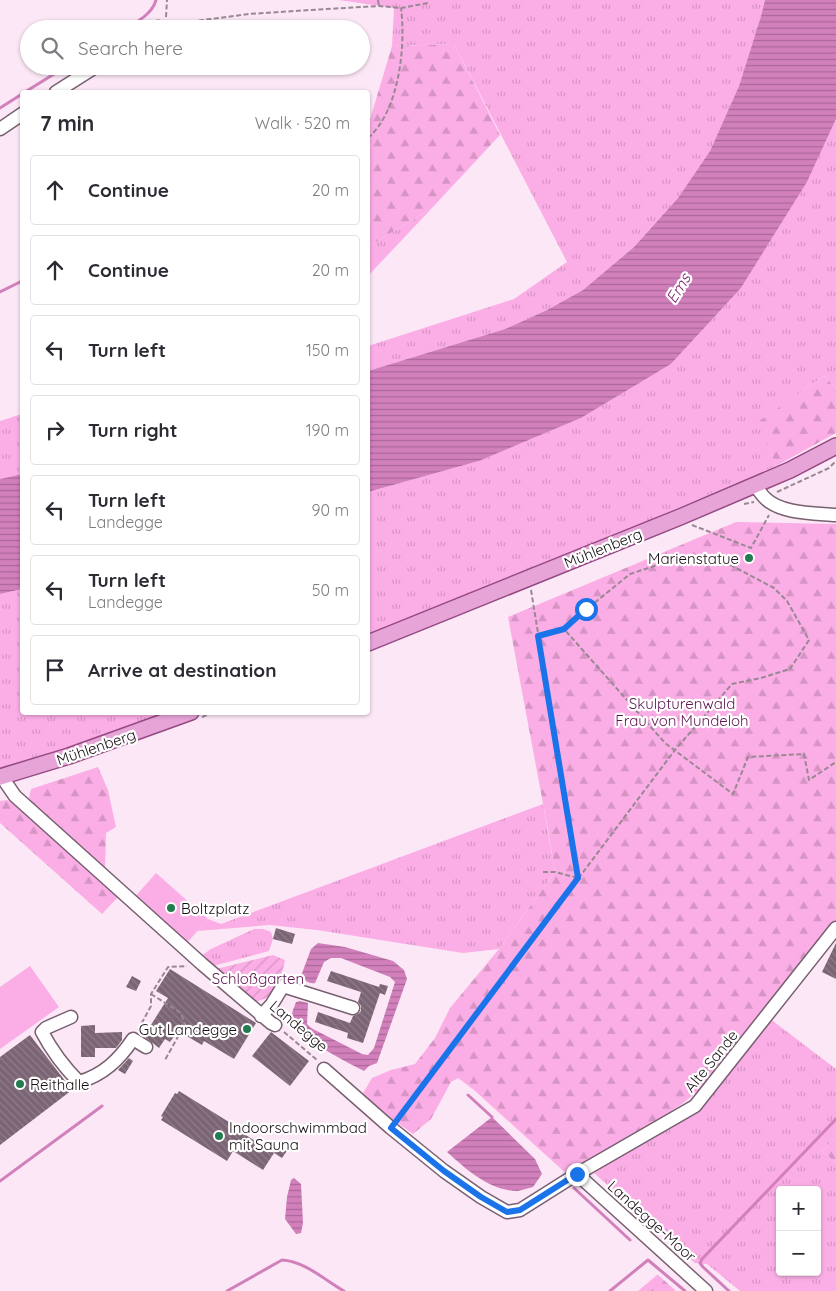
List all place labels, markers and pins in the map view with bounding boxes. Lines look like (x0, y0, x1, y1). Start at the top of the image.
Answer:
place label: Marienstatue (648, 549, 739, 568)
marker: Marienstatue (743, 552, 755, 564)
place label: Boltzplatz (181, 899, 249, 918)
marker: Boltzplatz (165, 902, 177, 914)
place label: Gut Landegge (139, 1020, 237, 1039)
marker: Gut Landegge (241, 1023, 253, 1035)
place label: Reithalle (30, 1075, 90, 1094)
marker: Reithalle (14, 1078, 26, 1090)
place label: Indoorschwimmbad mit Sauna (229, 1118, 367, 1154)
marker: Indoorschwimmbad mit Sauna (213, 1130, 225, 1142)

